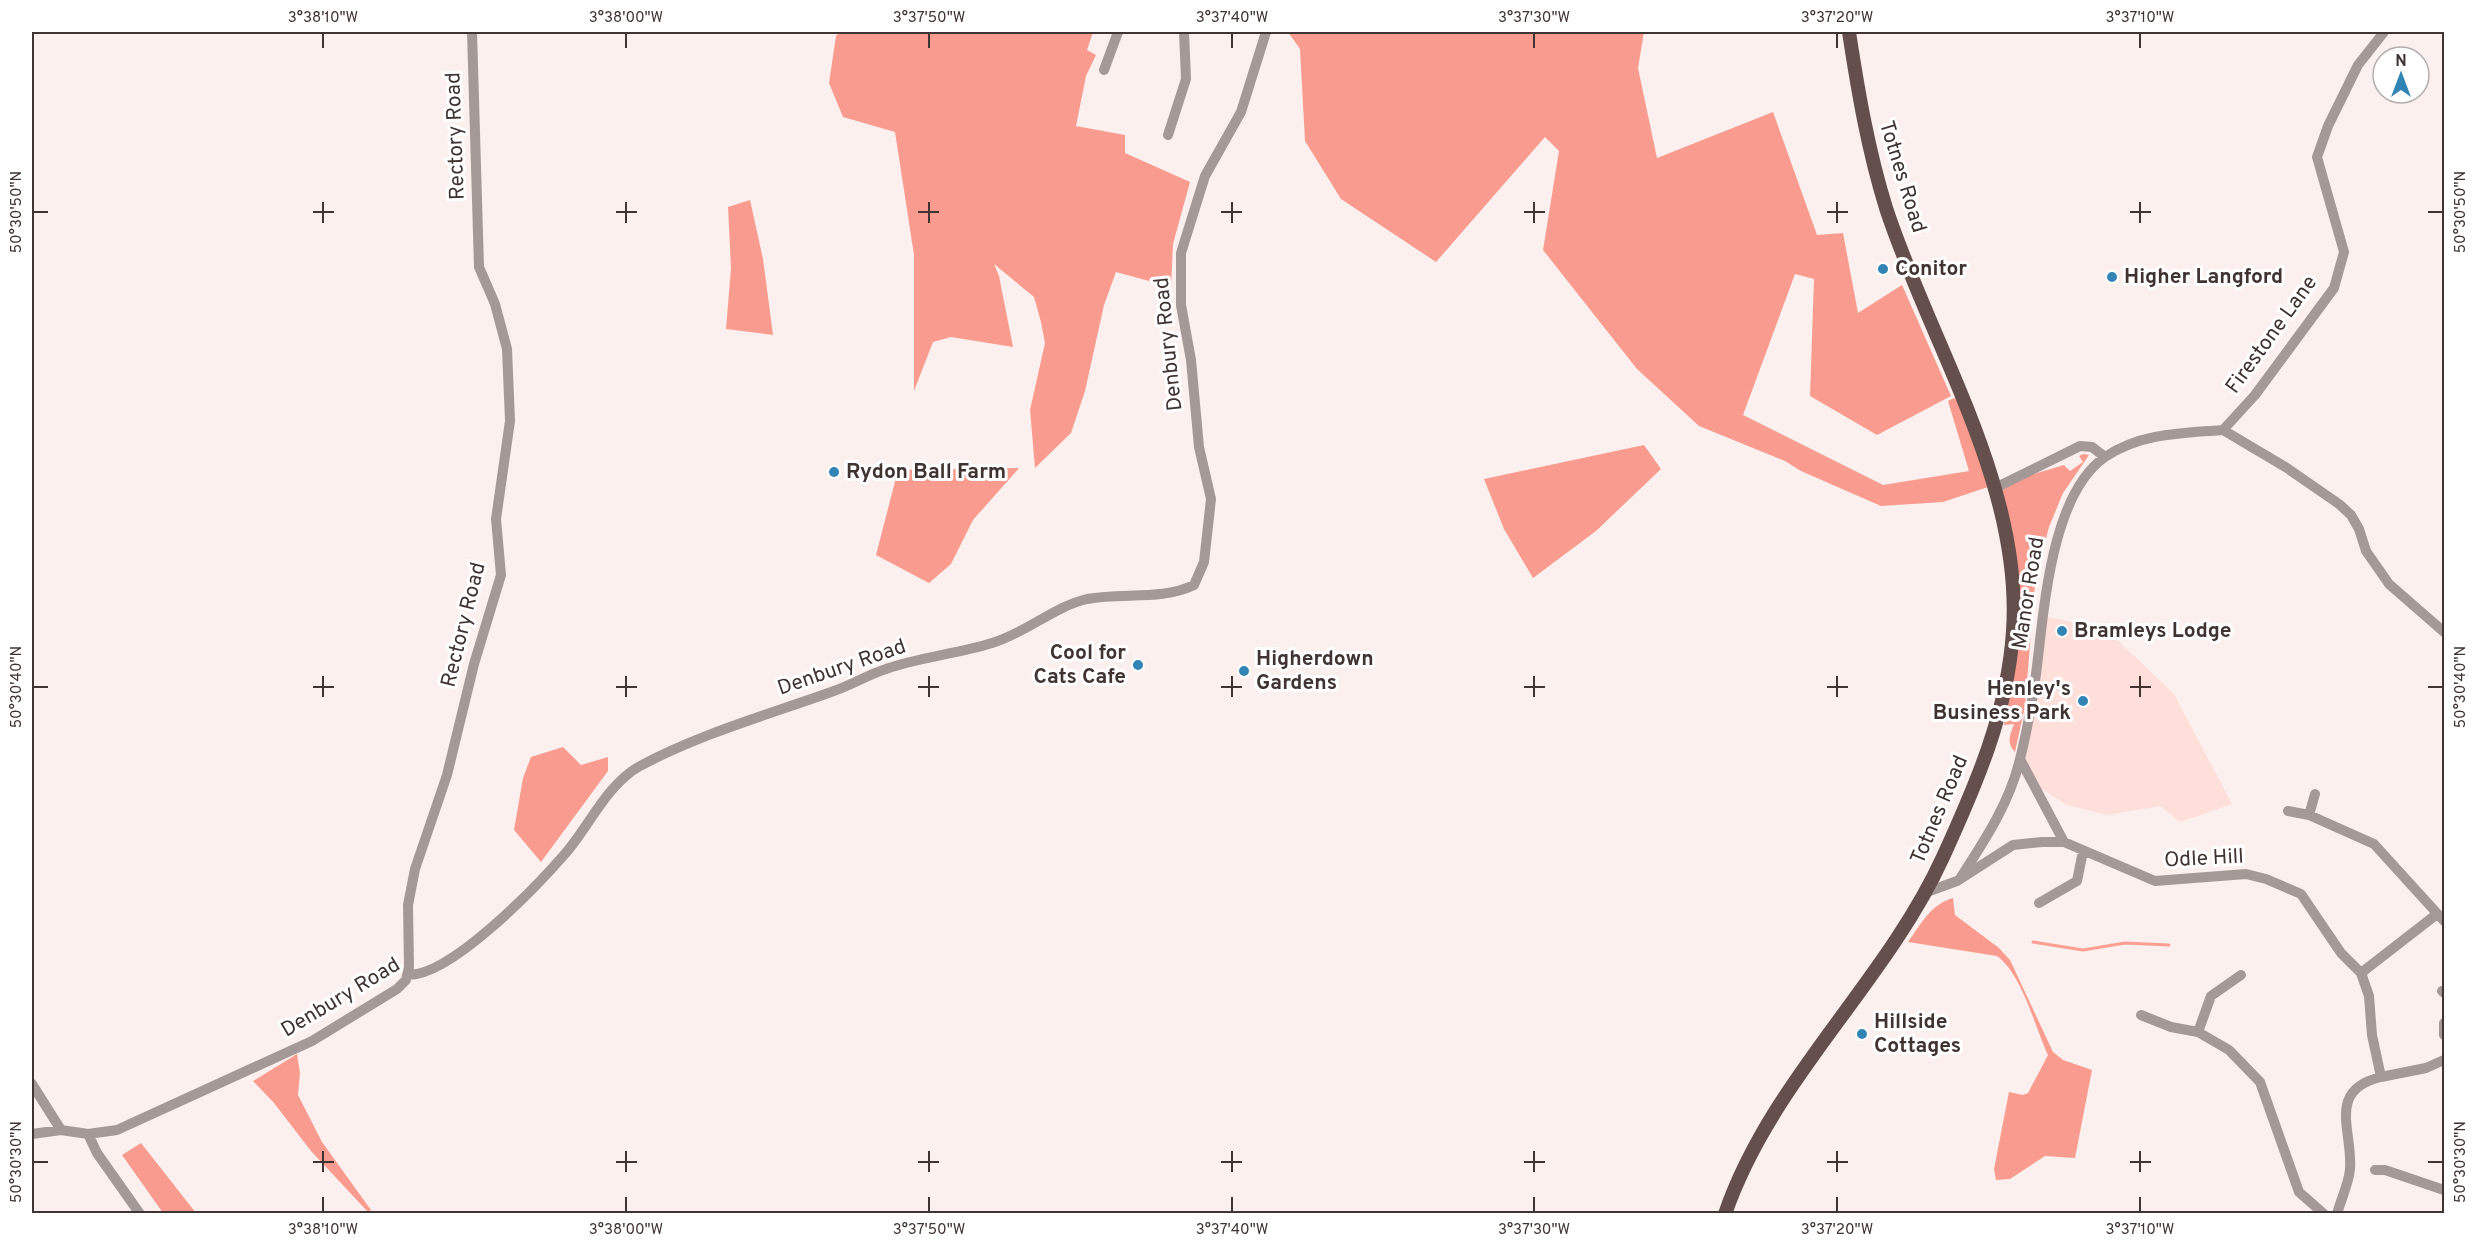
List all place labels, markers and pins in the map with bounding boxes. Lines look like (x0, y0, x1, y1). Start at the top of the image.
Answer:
place label: Conitor (1895, 256, 1967, 283)
marker: Conitor (1876, 262, 1890, 276)
place label: Higher Langford (2124, 264, 2283, 291)
marker: Higher Langford (2105, 270, 2119, 284)
place label: Rydon Ball Farm (846, 459, 1006, 486)
marker: Rydon Ball Farm (827, 465, 841, 479)
place label: Bramleys Lodge (2074, 618, 2231, 645)
marker: Bramleys Lodge (2055, 624, 2069, 638)
place label: Cool for Cats Cafe (1034, 640, 1126, 691)
place label: Higherdown Gardens (1256, 646, 1374, 697)
marker: Cool for Cats Cafe (1131, 658, 1145, 672)
marker: Higherdown Gardens (1237, 664, 1251, 678)
place label: Henley's Business Park (1933, 676, 2071, 727)
marker: Henley's Business Park (2076, 694, 2090, 708)
place label: Hillside Cottages (1874, 1009, 1961, 1060)
marker: Hillside Cottages (1855, 1027, 1869, 1041)

